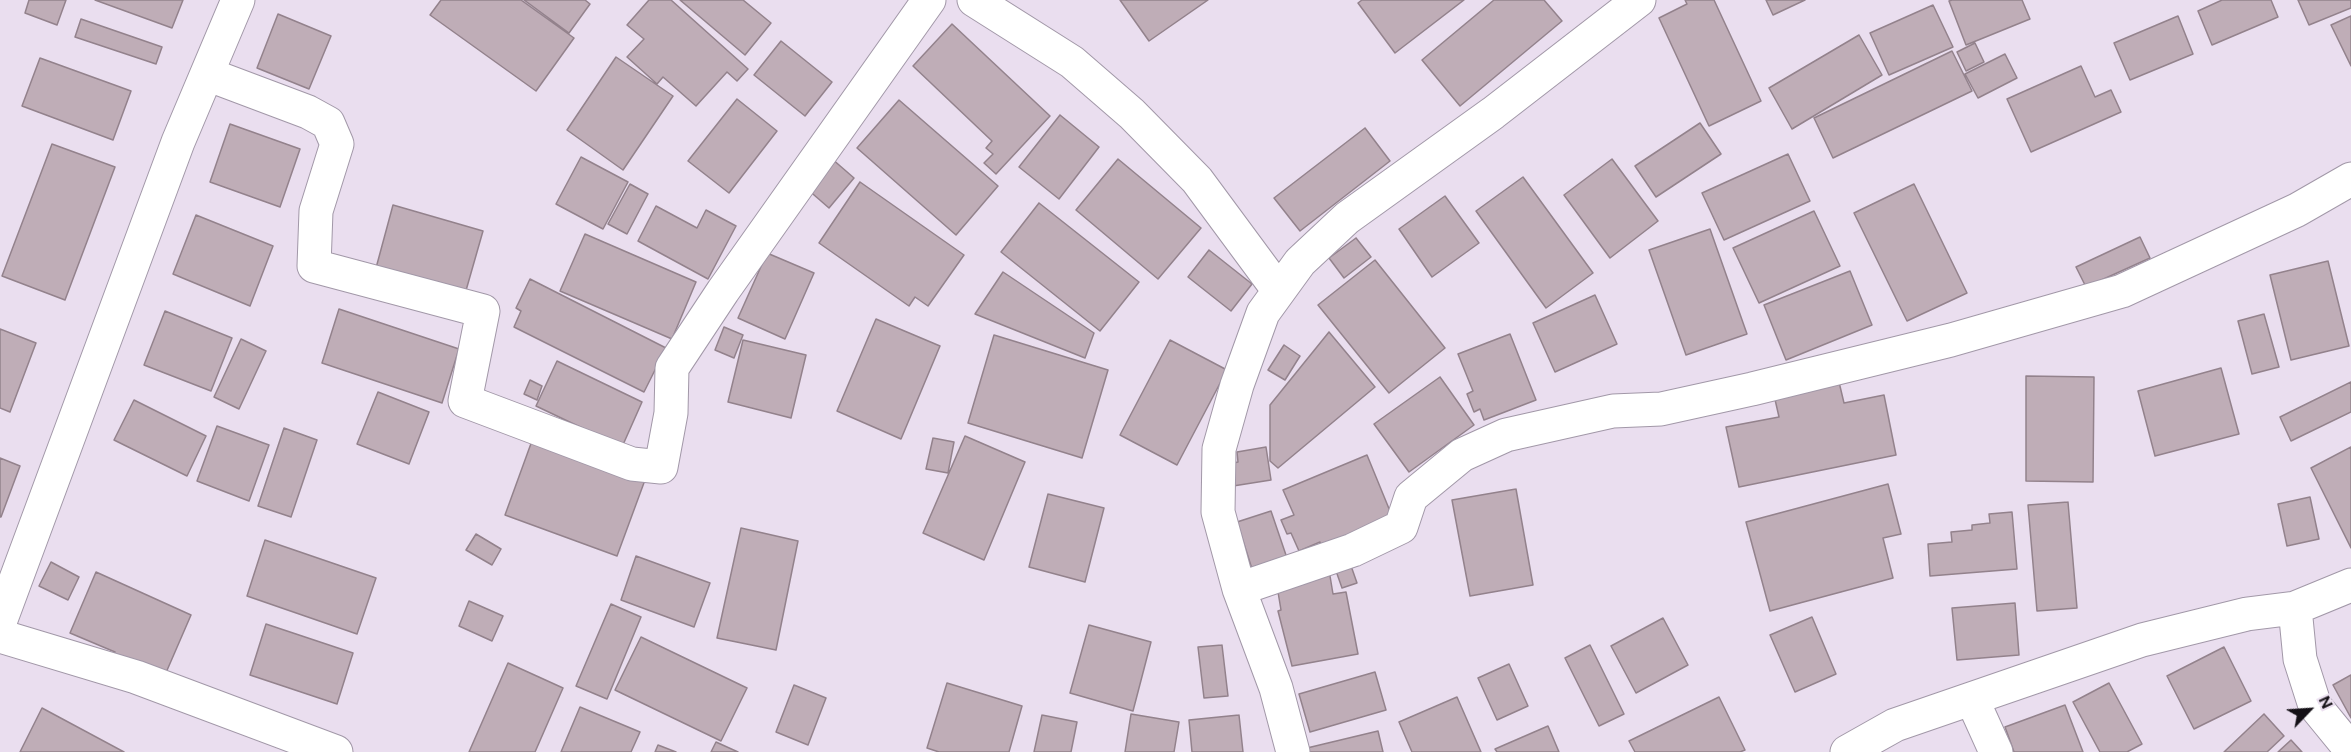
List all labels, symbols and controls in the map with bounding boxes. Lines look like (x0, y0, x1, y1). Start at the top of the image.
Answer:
north arrow (2279, 680, 2339, 740)
text: N (2314, 692, 2338, 712)

